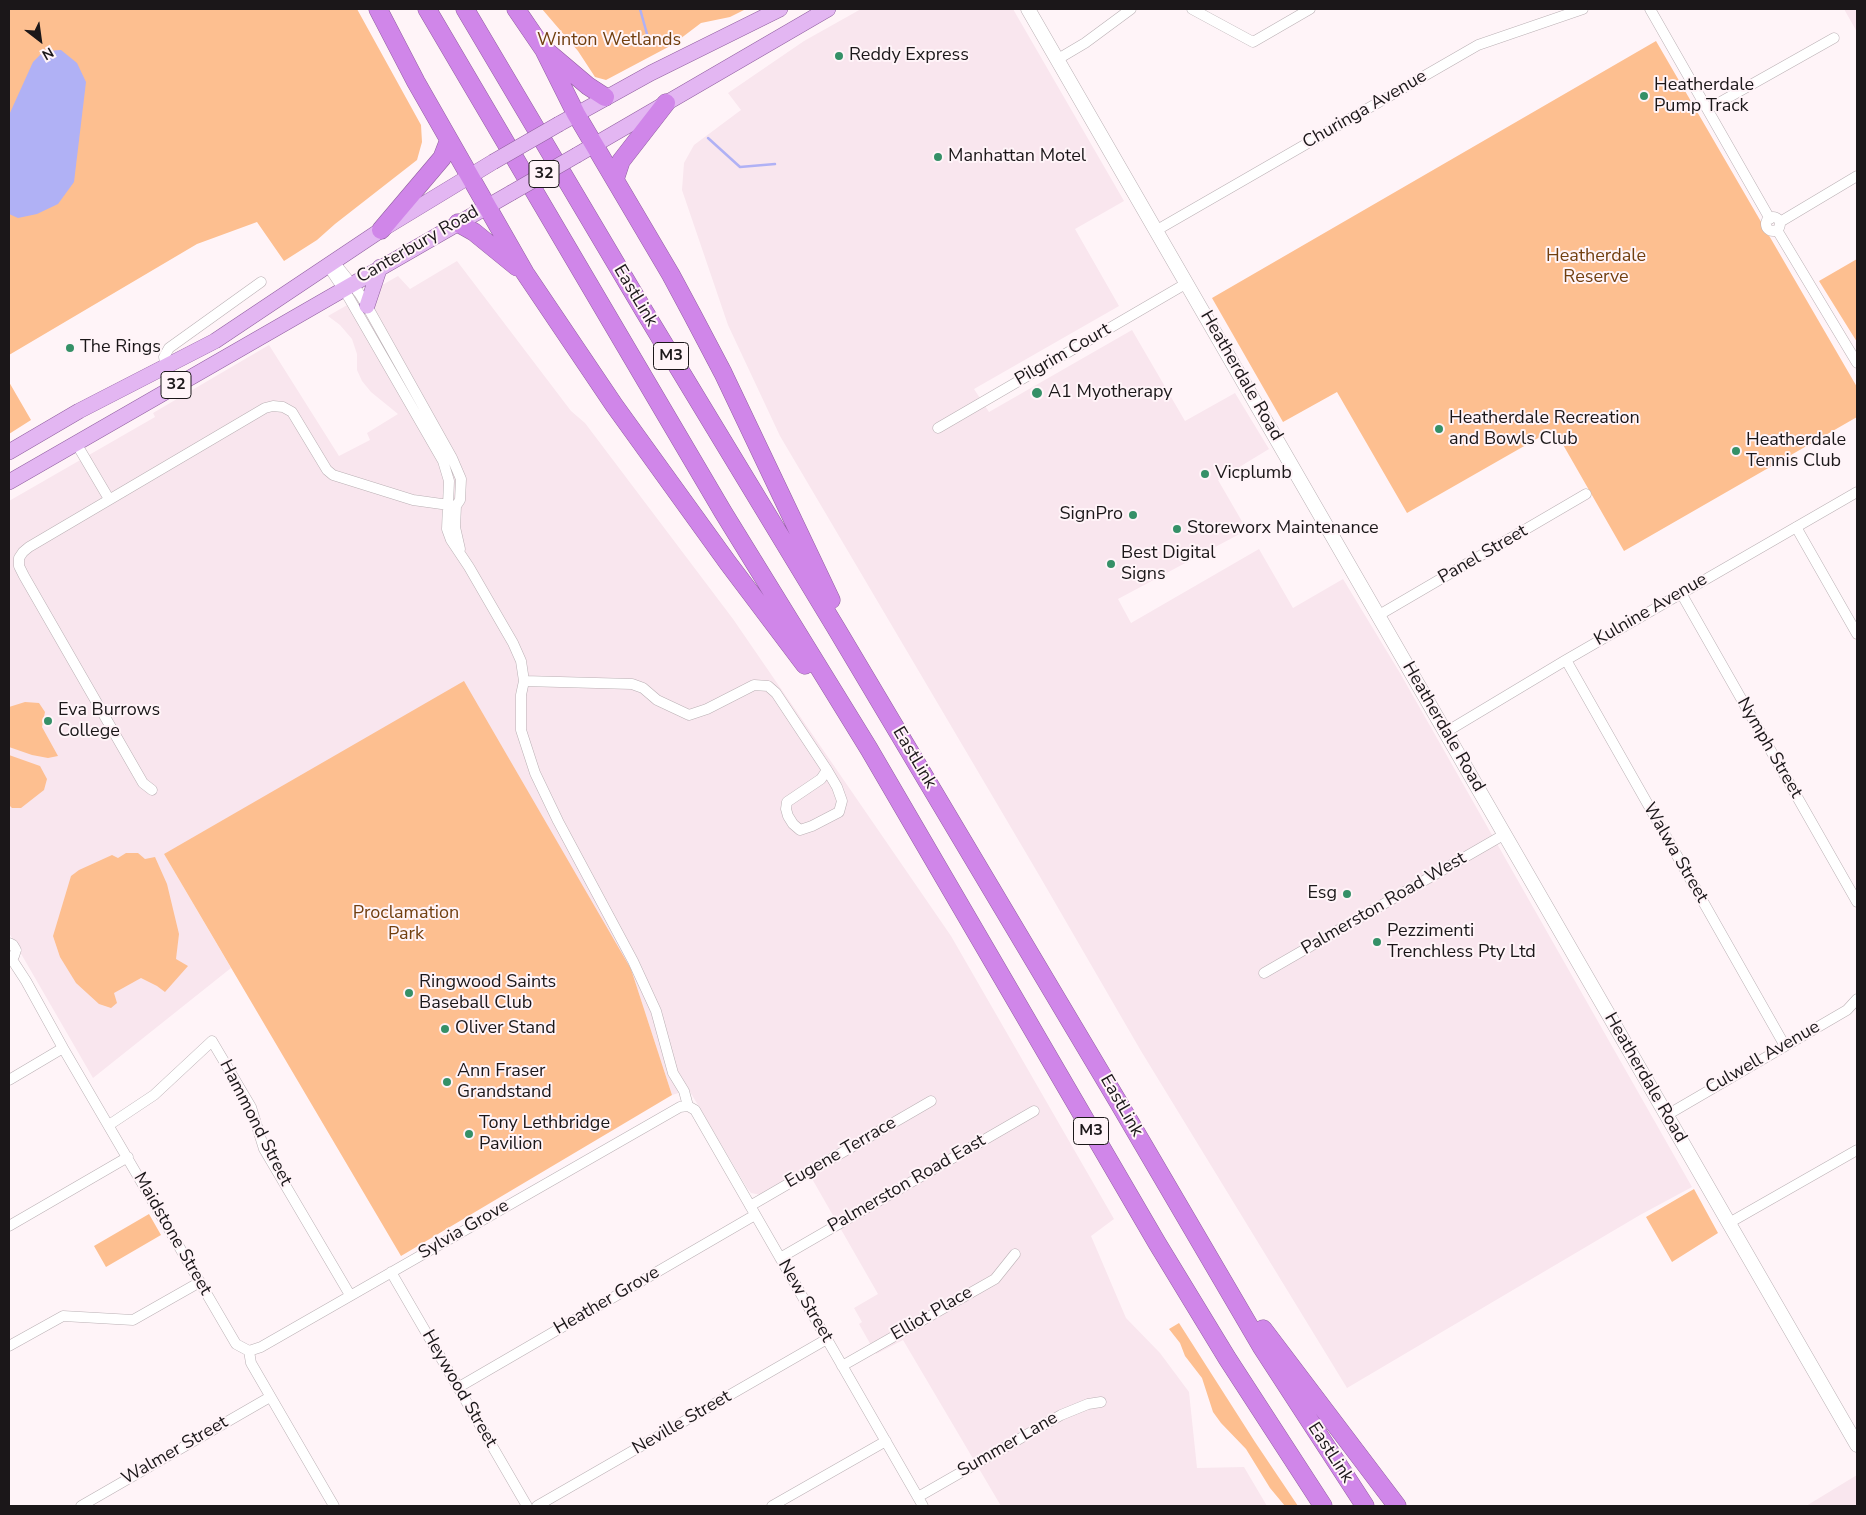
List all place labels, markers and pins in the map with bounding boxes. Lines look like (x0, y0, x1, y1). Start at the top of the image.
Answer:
place label: Reddy Express (849, 45, 969, 67)
marker: Reddy Express (833, 50, 845, 62)
place label: Heatherdale Pump Track (1654, 75, 1754, 118)
marker: Heatherdale Pump Track (1638, 90, 1650, 102)
place label: Manhattan Motel (948, 146, 1086, 168)
marker: Manhattan Motel (932, 151, 944, 163)
place label: The Rings (80, 337, 161, 359)
marker: The Rings (64, 342, 76, 354)
place label: A1 Myotherapy (1048, 382, 1173, 404)
marker: A1 Myotherapy (1030, 386, 1044, 400)
place label: Heatherdale Recreation and Bowls Club (1449, 408, 1640, 450)
marker: Heatherdale Recreation and Bowls Club (1433, 423, 1445, 435)
place label: Heatherdale Tennis Club (1746, 430, 1846, 472)
marker: Heatherdale Tennis Club (1730, 445, 1742, 457)
place label: Vicplumb (1215, 463, 1292, 485)
marker: Vicplumb (1199, 468, 1211, 480)
place label: SignPro (1059, 504, 1123, 526)
marker: SignPro (1127, 509, 1139, 521)
place label: Storeworx Maintenance (1187, 518, 1379, 540)
marker: Storeworx Maintenance (1171, 523, 1183, 535)
place label: Best Digital Signs (1121, 543, 1216, 586)
marker: Best Digital Signs (1105, 558, 1117, 570)
place label: Eva Burrows College (58, 700, 160, 742)
marker: Eva Burrows College (42, 715, 54, 727)
place label: Esg (1307, 883, 1337, 905)
marker: Esg (1341, 888, 1353, 900)
place label: Pezzimenti Trenchless Pty Ltd (1387, 921, 1536, 964)
marker: Pezzimenti Trenchless Pty Ltd (1371, 936, 1383, 948)
place label: Ringwood Saints Baseball Club (419, 972, 556, 1014)
marker: Ringwood Saints Baseball Club (403, 987, 415, 999)
place label: Oliver Stand (455, 1018, 556, 1040)
marker: Oliver Stand (439, 1023, 451, 1035)
place label: Ann Fraser Grandstand (457, 1061, 552, 1104)
marker: Ann Fraser Grandstand (441, 1076, 453, 1088)
place label: Tony Lethbridge Pavilion (479, 1113, 610, 1156)
marker: Tony Lethbridge Pavilion (463, 1128, 475, 1140)

